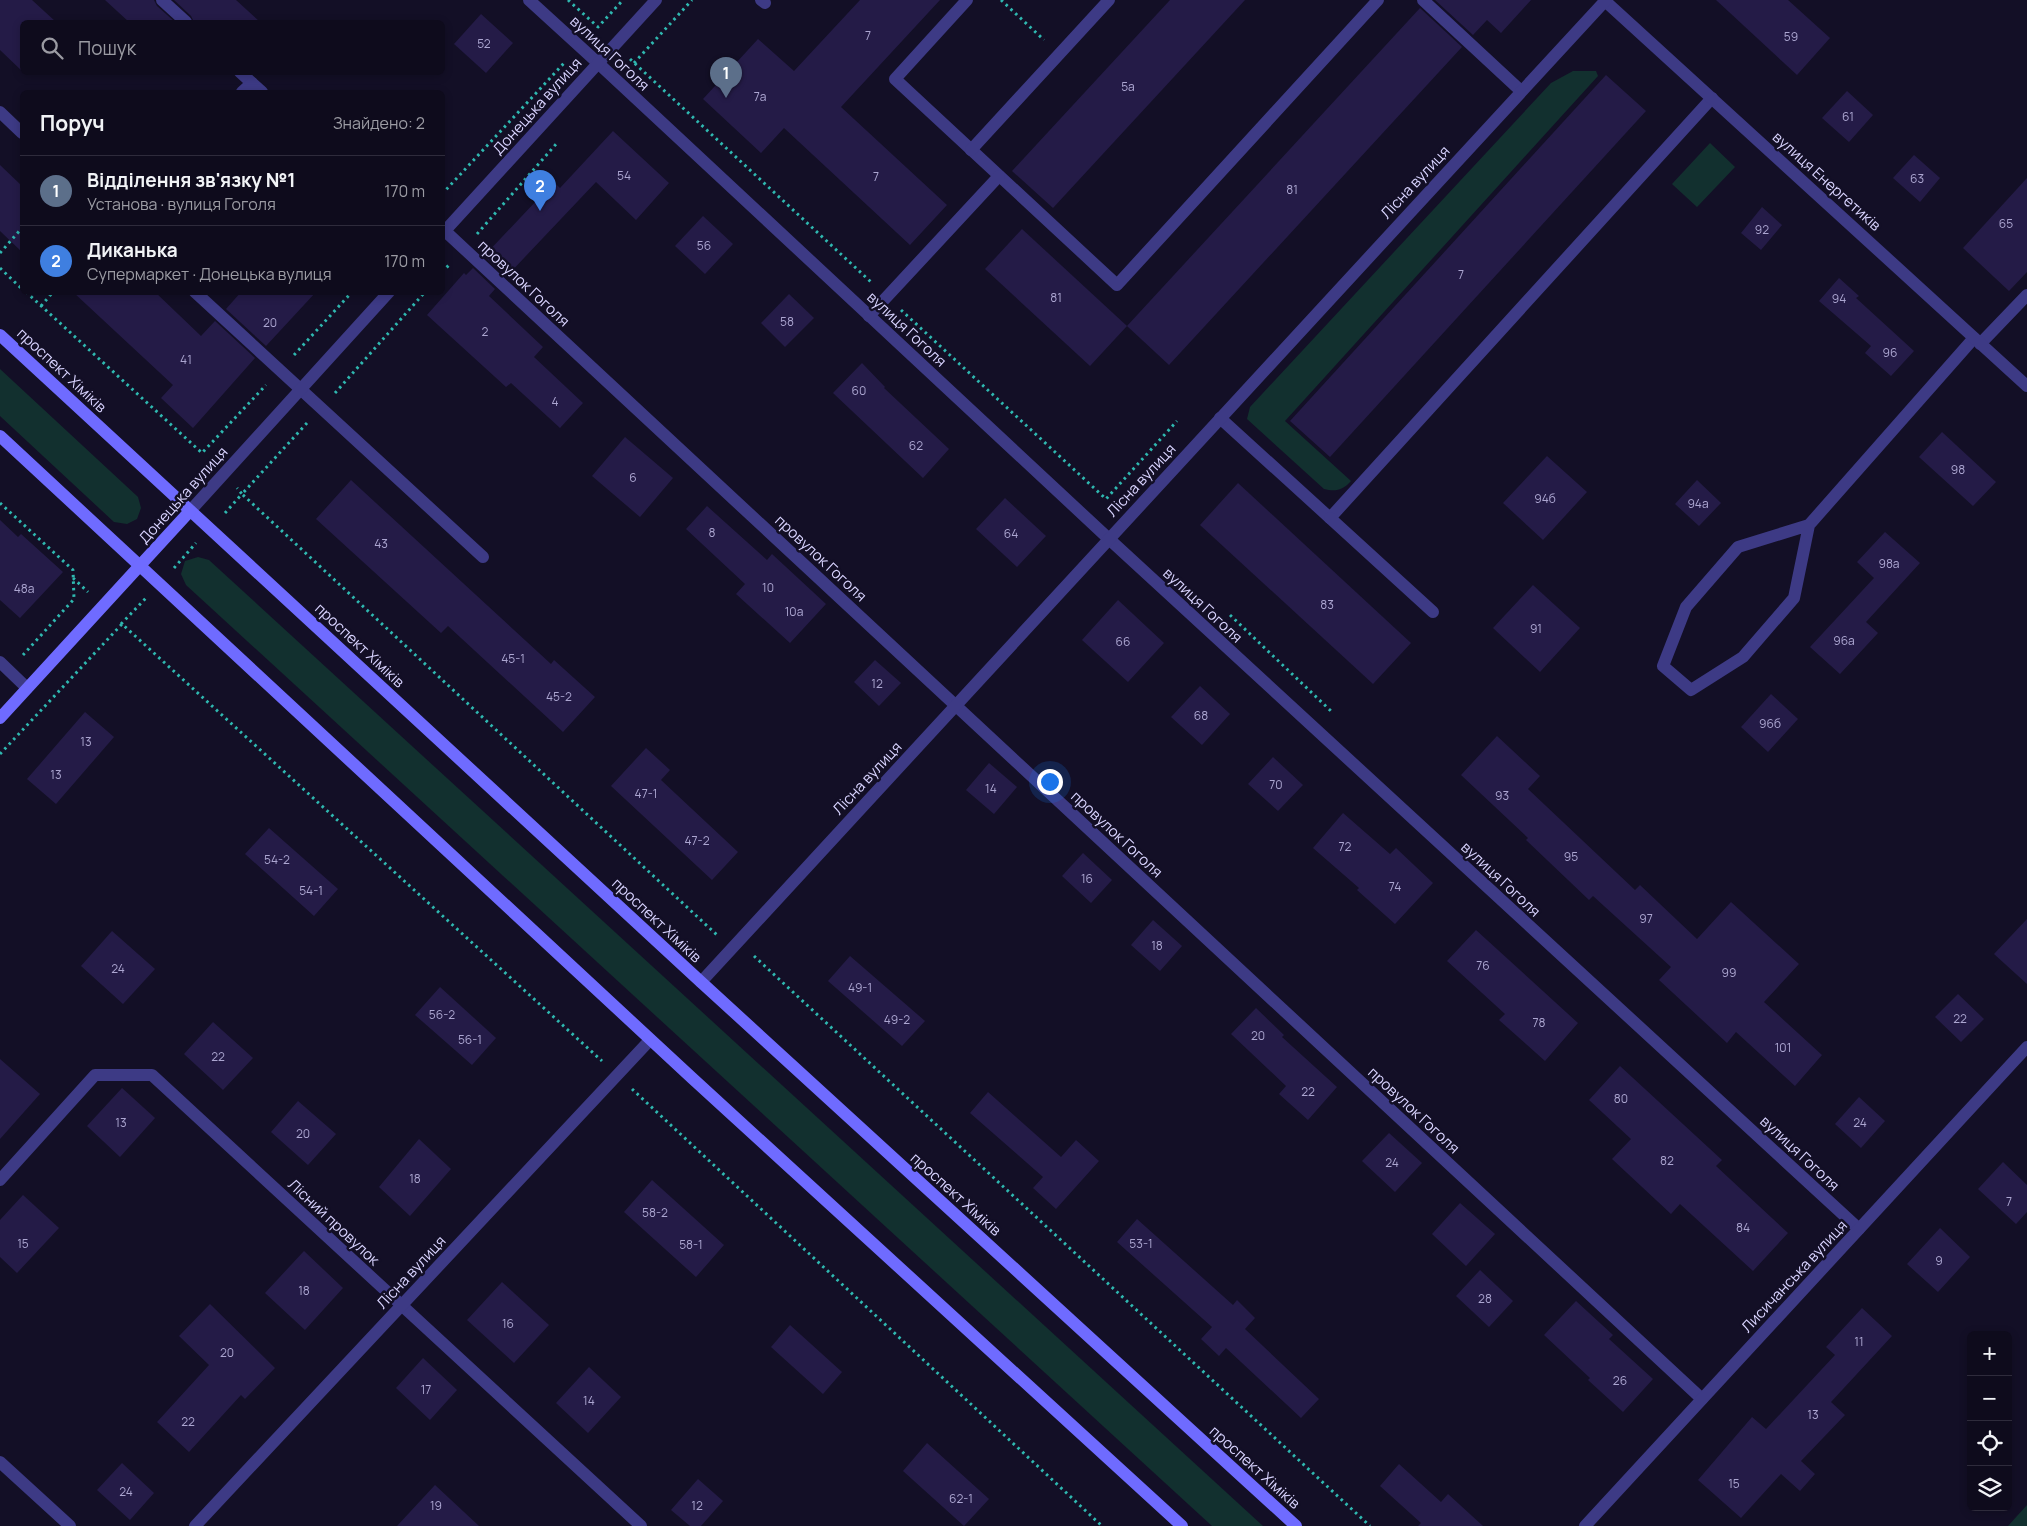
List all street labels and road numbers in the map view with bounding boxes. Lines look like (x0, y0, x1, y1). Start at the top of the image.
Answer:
street label: вулиця Гоголя (566, 11, 654, 95)
street label: Донецька вулиця (488, 53, 586, 159)
street label: вулиця Енергетиків (1768, 127, 1886, 235)
street label: Лісна вулиця (1376, 141, 1454, 223)
street label: провулок Гоголя (474, 235, 574, 331)
street label: вулиця Гоголя (863, 287, 951, 371)
street label: проспект Хіміків (13, 323, 111, 417)
street label: Лісна вулиця (1102, 439, 1180, 521)
street label: Донецька вулиця (134, 442, 232, 548)
street label: провулок Гоголя (771, 510, 871, 606)
street label: вулиця Гоголя (1159, 563, 1247, 647)
street label: проспект Хіміків (311, 598, 409, 692)
street label: Лісна вулиця (828, 737, 906, 819)
street label: провулок Гоголя (1067, 786, 1167, 882)
street label: вулиця Гоголя (1457, 837, 1545, 921)
street label: проспект Хіміків (608, 873, 706, 967)
street label: провулок Гоголя (1364, 1062, 1464, 1158)
street label: вулиця Гоголя (1756, 1111, 1844, 1195)
street label: проспект Хіміків (906, 1148, 1006, 1240)
street label: Лісний провулок (284, 1174, 385, 1270)
street label: Лисичанська вулиця (1736, 1215, 1852, 1337)
street label: Лісна вулиця (372, 1231, 450, 1313)
street label: проспект Хіміків (1205, 1421, 1305, 1513)

